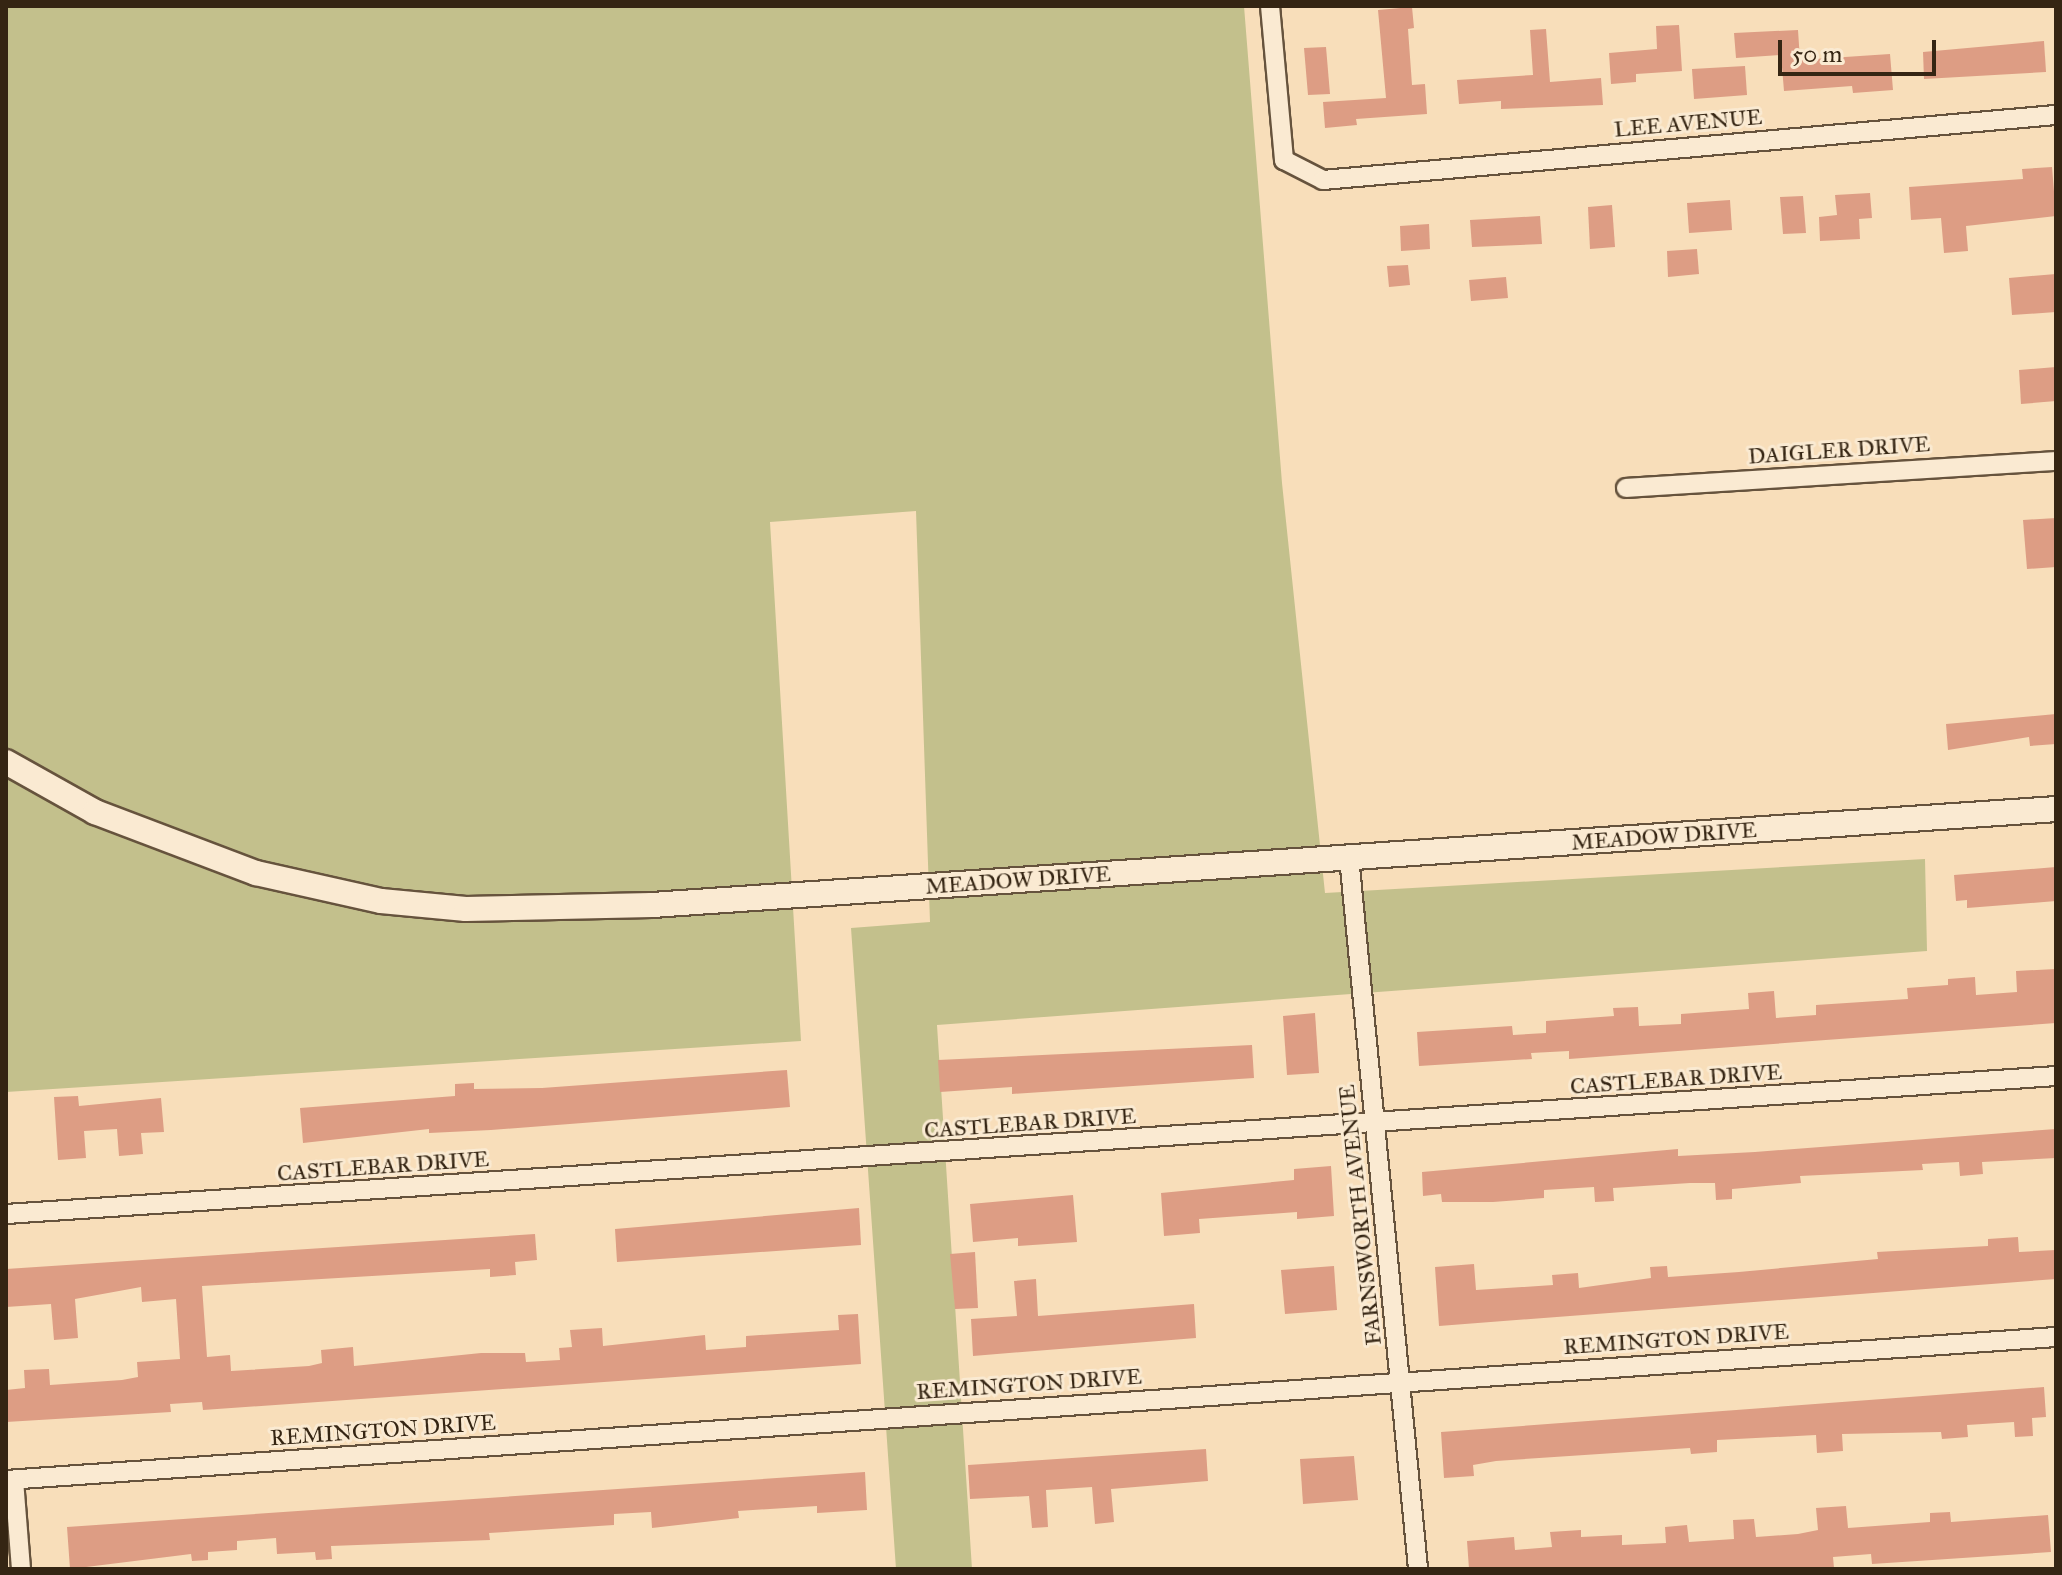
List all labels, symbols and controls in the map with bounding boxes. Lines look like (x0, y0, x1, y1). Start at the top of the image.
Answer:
scale bar (1782, 24, 1940, 74)
text: 50 m (1792, 39, 1842, 69)
street label: LEE AVENUE (1613, 103, 1763, 143)
street label: DAIGLER DRIVE (1747, 430, 1931, 470)
street label: MEADOW DRIVE (1570, 816, 1758, 856)
street label: MEADOW DRIVE (924, 860, 1112, 900)
street label: CASTLEBAR DRIVE (1569, 1058, 1783, 1100)
street label: FARNSWORTH AVENUE (1333, 1083, 1387, 1347)
street label: CASTLEBAR DRIVE (923, 1102, 1137, 1144)
street label: CASTLEBAR DRIVE (276, 1145, 490, 1187)
street label: REMINGTON DRIVE (1562, 1318, 1790, 1360)
street label: REMINGTON DRIVE (915, 1363, 1143, 1405)
street label: REMINGTON DRIVE (269, 1409, 497, 1451)

